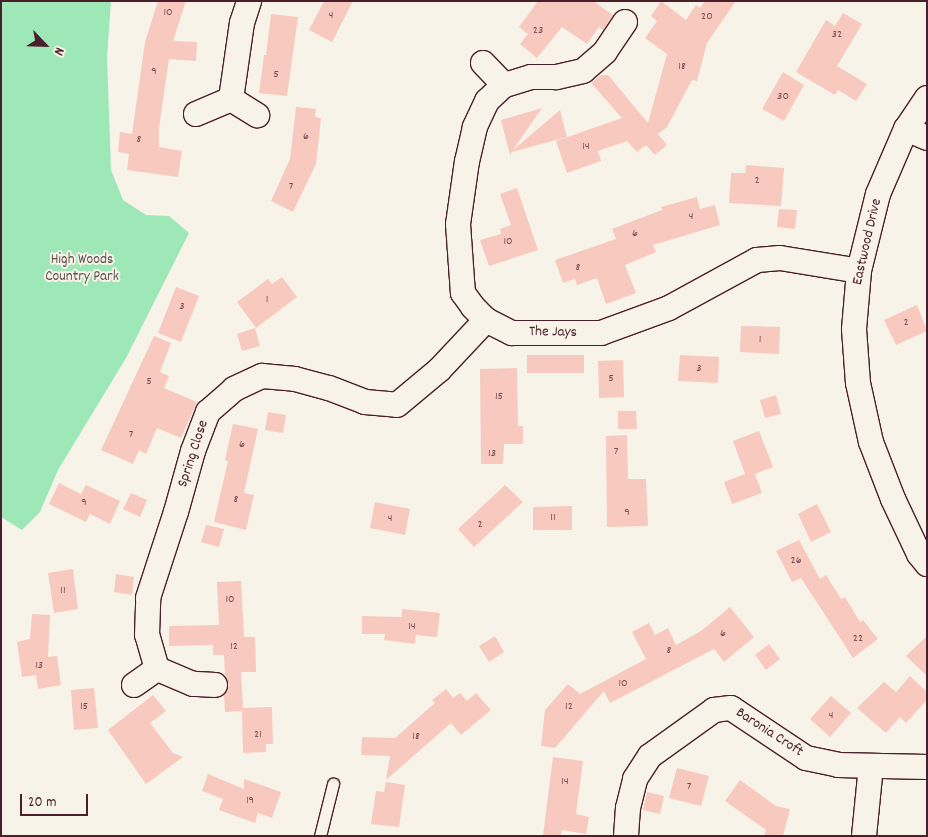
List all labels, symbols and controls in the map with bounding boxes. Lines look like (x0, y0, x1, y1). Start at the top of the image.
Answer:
house number: 10 (163, 6, 173, 20)
house number: 4 (329, 9, 333, 23)
house number: 20 (701, 10, 713, 24)
north arrow (20, 20, 70, 70)
house number: 23 (533, 24, 543, 38)
house number: 32 (832, 28, 842, 42)
text: N (48, 44, 69, 58)
house number: 18 (678, 60, 686, 74)
house number: 9 (151, 65, 157, 79)
house number: 5 (273, 68, 279, 82)
house number: 30 (777, 90, 789, 104)
house number: 6 (303, 130, 309, 144)
house number: 8 (137, 133, 141, 147)
house number: 14 (582, 140, 590, 154)
house number: 2 (754, 174, 760, 188)
house number: 7 (289, 180, 293, 194)
street label: Eastwood Drive (849, 197, 887, 287)
house number: 4 (689, 210, 693, 224)
house number: 6 (632, 227, 638, 241)
house number: 10 (503, 235, 513, 249)
park label: High Woods Country Park (45, 251, 119, 286)
house number: 8 (576, 261, 580, 275)
house number: 1 (266, 293, 268, 307)
house number: 3 (179, 300, 185, 314)
house number: 2 (903, 316, 909, 330)
street label: The Jays (529, 324, 577, 342)
house number: 1 (759, 333, 761, 347)
house number: 3 (696, 362, 702, 376)
house number: 5 (608, 372, 614, 386)
house number: 5 (146, 375, 152, 389)
house number: 15 (495, 390, 503, 404)
street label: Spring Close (175, 418, 213, 490)
house number: 7 (129, 428, 133, 442)
house number: 6 (239, 438, 245, 452)
house number: 7 (614, 445, 618, 459)
house number: 13 (488, 447, 496, 461)
house number: 8 (234, 493, 238, 507)
house number: 9 (81, 496, 87, 510)
house number: 9 (624, 506, 630, 520)
house number: 11 (550, 511, 556, 525)
house number: 4 (388, 512, 392, 526)
house number: 2 (477, 518, 483, 532)
house number: 26 (790, 554, 802, 568)
house number: 11 (60, 584, 66, 598)
house number: 10 (225, 593, 235, 607)
house number: 14 (408, 620, 416, 634)
house number: 6 (720, 627, 726, 641)
house number: 22 (853, 632, 863, 646)
house number: 12 (230, 640, 238, 654)
house number: 8 (667, 644, 671, 658)
house number: 13 (35, 659, 43, 673)
house number: 10 (618, 677, 628, 691)
house number: 15 (80, 700, 88, 714)
house number: 12 (565, 700, 573, 714)
street label: Baronia Croft (732, 704, 806, 762)
house number: 4 (829, 709, 833, 723)
house number: 21 (254, 728, 262, 742)
house number: 18 (412, 730, 420, 744)
house number: 14 (561, 775, 569, 789)
house number: 7 (687, 780, 691, 794)
scale bar (22, 784, 90, 816)
text: 20 m (28, 792, 56, 814)
house number: 19 (246, 794, 254, 808)

